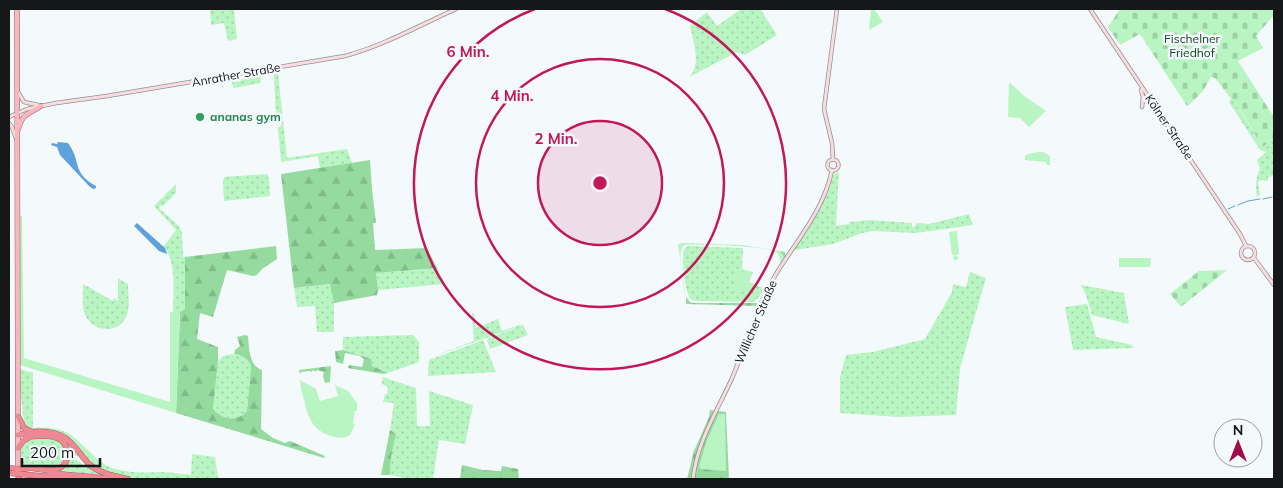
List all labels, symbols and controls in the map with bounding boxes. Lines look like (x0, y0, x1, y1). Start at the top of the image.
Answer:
park label: Fischelner Friedhof (1164, 31, 1221, 60)
text: 6 Min. (447, 42, 489, 61)
street label: Anrather Straße (190, 59, 281, 90)
text: 4 Min. (491, 86, 533, 105)
street label: Kölner Straße (1142, 91, 1197, 162)
place label: ananas gym (210, 109, 281, 124)
marker: ananas gym (194, 111, 206, 123)
text: 2 Min. (535, 129, 577, 148)
centre of rings (591, 174, 609, 192)
street label: Willicher Straße (731, 278, 780, 366)
north arrow (1213, 418, 1263, 468)
text: N (1233, 421, 1243, 439)
scale bar (22, 436, 100, 468)
text: 200 m (30, 443, 74, 462)

